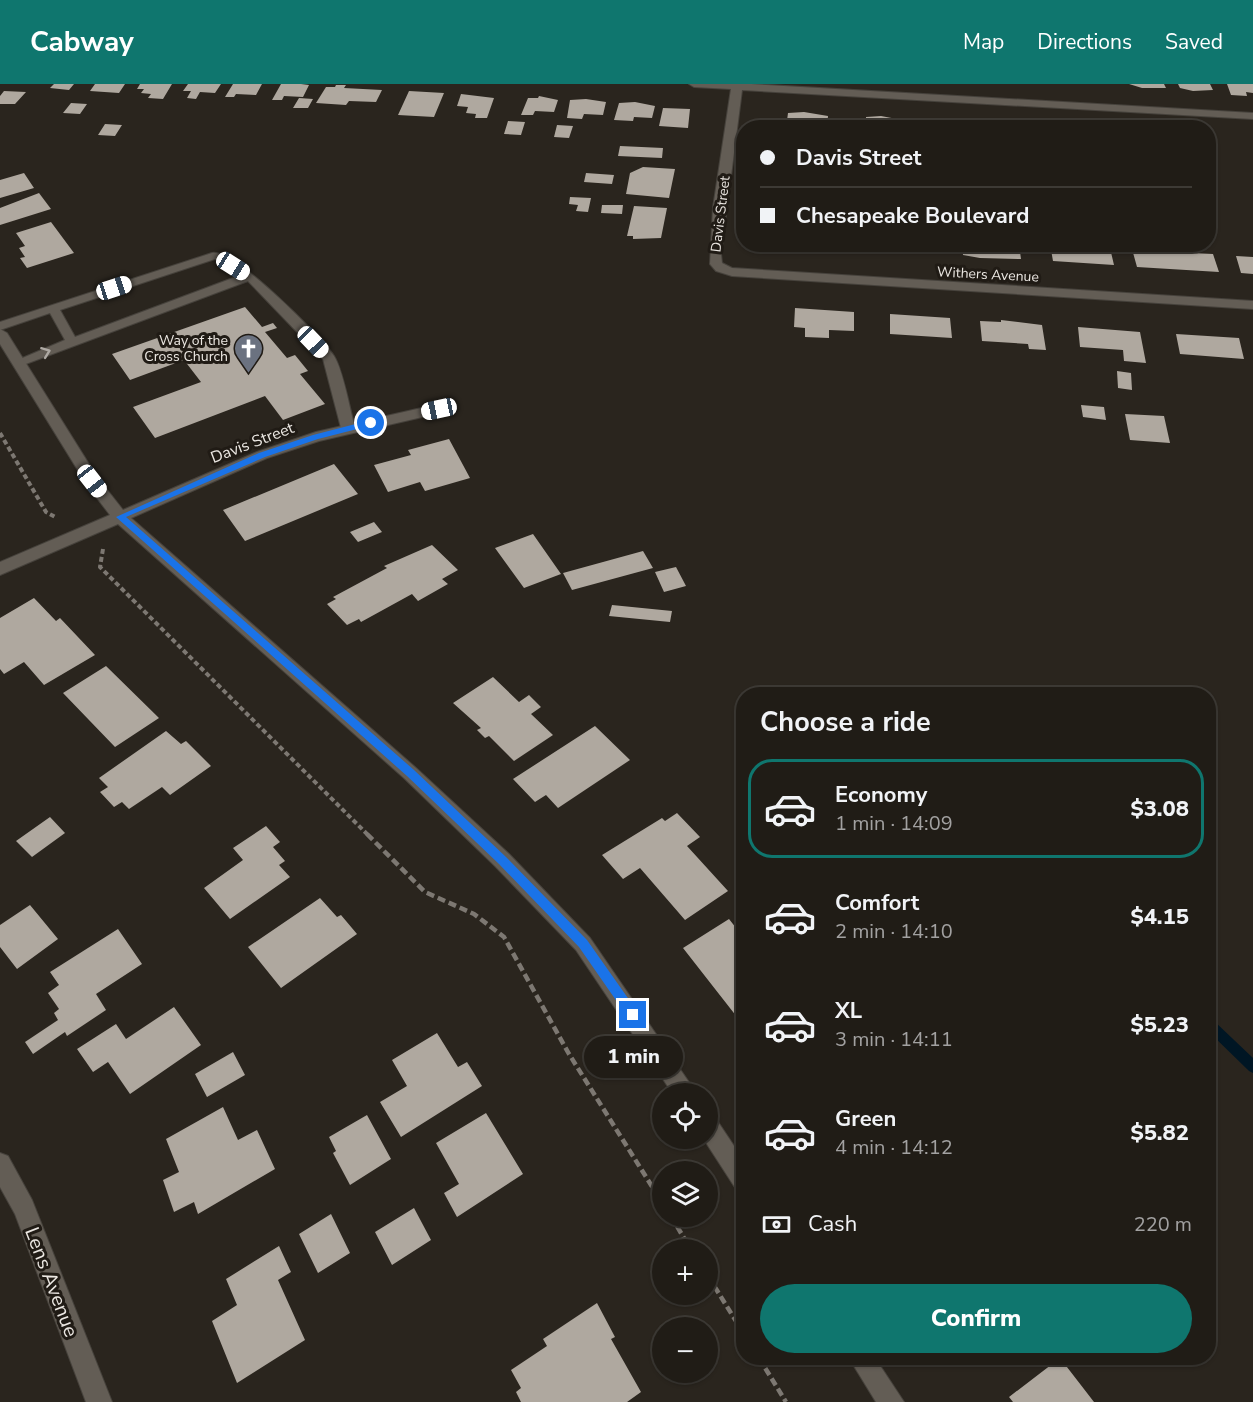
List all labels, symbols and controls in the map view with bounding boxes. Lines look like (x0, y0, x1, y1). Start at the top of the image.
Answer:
text: Cabway (30, 23, 134, 61)
text: Map (963, 28, 1004, 56)
text: Directions (1037, 28, 1132, 56)
text: Saved (1165, 28, 1223, 56)
text: Davis Street (796, 143, 922, 173)
street label: Davis Street (706, 175, 735, 253)
text: Chesapeake Boulevard (796, 201, 1029, 231)
car (213, 249, 253, 283)
street label: Withers Avenue (937, 262, 1039, 287)
car (94, 274, 134, 302)
car (294, 323, 332, 361)
place label: Way of the Cross Church (144, 331, 228, 366)
church icon: Way of the Cross Church (233, 332, 265, 374)
one-way arrow (39, 347, 50, 359)
car (420, 396, 458, 422)
route start (357, 409, 384, 436)
street label: Davis Street (207, 417, 298, 469)
car (74, 461, 110, 501)
text: Choose a ride (760, 704, 931, 741)
text: Economy (835, 780, 927, 810)
icon: car (763, 782, 817, 836)
text: $3.08 (1130, 794, 1189, 824)
text: 1 min · 14:09 (835, 810, 953, 837)
text: Comfort (835, 888, 919, 918)
icon: car (763, 890, 817, 944)
text: $4.15 (1130, 902, 1189, 932)
text: 2 min · 14:10 (835, 918, 953, 945)
text: XL (835, 996, 862, 1026)
icon: car (763, 998, 817, 1052)
route end (619, 1001, 646, 1028)
text: $5.23 (1130, 1010, 1189, 1040)
text: 3 min · 14:11 (835, 1026, 953, 1053)
callout: 1 min (584, 1036, 682, 1078)
text: 1 min (607, 1043, 660, 1070)
map controls (652, 1083, 718, 1383)
button: locate (652, 1083, 718, 1149)
text: Green (835, 1104, 896, 1134)
icon: car (763, 1106, 817, 1160)
text: $5.82 (1130, 1118, 1189, 1148)
text: 4 min · 14:12 (835, 1134, 953, 1161)
button: layers (652, 1161, 718, 1227)
icon: cash (760, 1208, 793, 1241)
text: Cash (808, 1209, 857, 1239)
text: 220 m (1134, 1211, 1192, 1238)
street label: Lens Avenue (18, 1223, 85, 1341)
button: + (652, 1239, 718, 1305)
button: Confirm (760, 1284, 1192, 1353)
button: − (652, 1317, 718, 1383)

